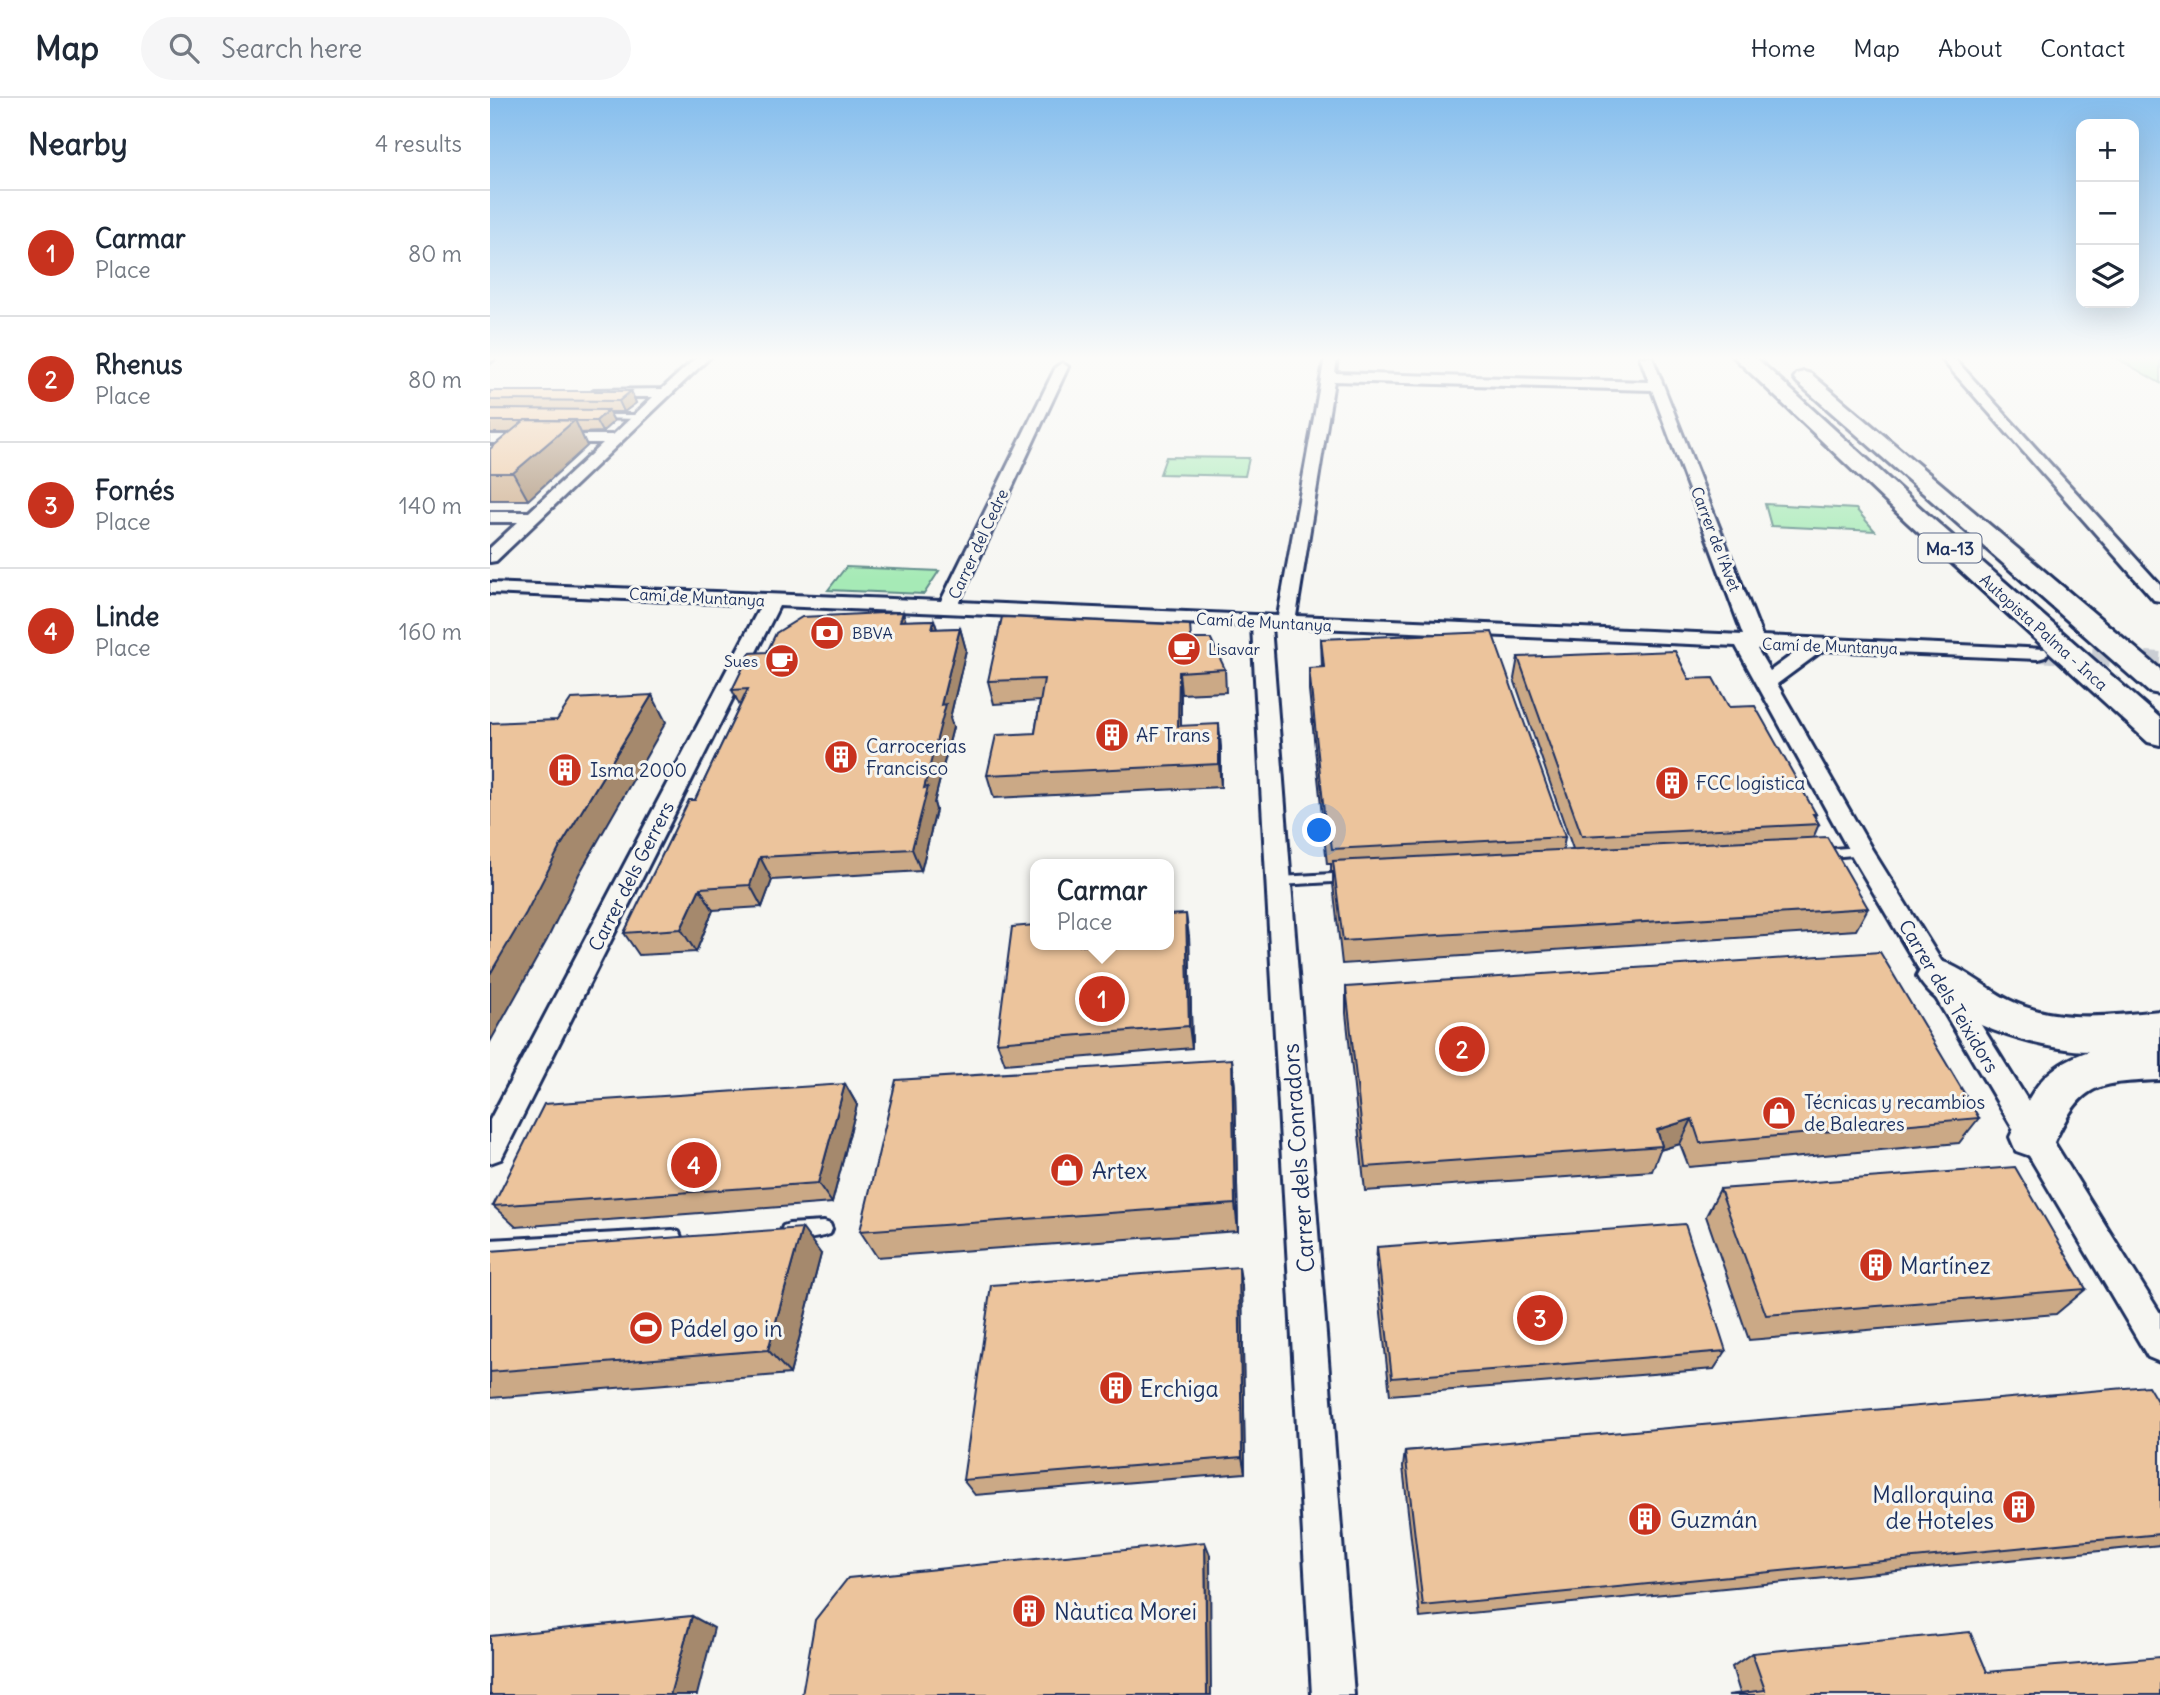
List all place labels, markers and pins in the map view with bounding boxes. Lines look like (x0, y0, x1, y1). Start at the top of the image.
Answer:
bank icon: BBVA (808, 614, 846, 652)
place label: BBVA (852, 623, 893, 643)
cafe icon: Lisavar (1165, 630, 1203, 668)
place label: Lisavar (1208, 639, 1261, 659)
cafe icon: Sues (763, 642, 801, 680)
place label: Sues (724, 651, 758, 671)
building icon: AF Trans (1093, 716, 1131, 754)
place label: AF Trans (1136, 723, 1210, 747)
place label: Carrocerías Francisco (866, 734, 966, 780)
building icon: Carrocerías Francisco (822, 738, 860, 776)
building icon: Isma 2000 (546, 751, 584, 789)
place label: Isma 2000 (590, 758, 687, 782)
building icon: FCC logistica (1653, 764, 1691, 802)
place label: FCC logistica (1696, 771, 1805, 795)
pin: 1 (1079, 973, 1125, 1025)
pin: 2 (1439, 1023, 1485, 1075)
place label: Técnicas y recambios de Baleares (1804, 1090, 1985, 1136)
shop icon: Técnicas y recambios de Baleares (1760, 1094, 1798, 1132)
pin: 4 (671, 1139, 717, 1191)
shop icon: Artex (1048, 1151, 1086, 1189)
place label: Artex (1092, 1156, 1147, 1185)
building icon: Martínez (1857, 1246, 1895, 1284)
place label: Martínez (1900, 1251, 1991, 1280)
pin: 3 (1517, 1292, 1563, 1344)
sports icon: Pádel go in (627, 1309, 665, 1347)
place label: Pádel go in (670, 1314, 782, 1343)
building icon: Erchiga (1097, 1369, 1135, 1407)
place label: Erchiga (1140, 1374, 1219, 1403)
place label: Mallorquina de Hoteles (1872, 1480, 1994, 1535)
building icon: Mallorquina de Hoteles (2000, 1488, 2038, 1526)
building icon: Guzmán (1626, 1500, 1664, 1538)
place label: Guzmán (1670, 1505, 1758, 1534)
building icon: Nàutica Morei (1010, 1592, 1048, 1630)
place label: Nàutica Morei (1054, 1597, 1197, 1626)

